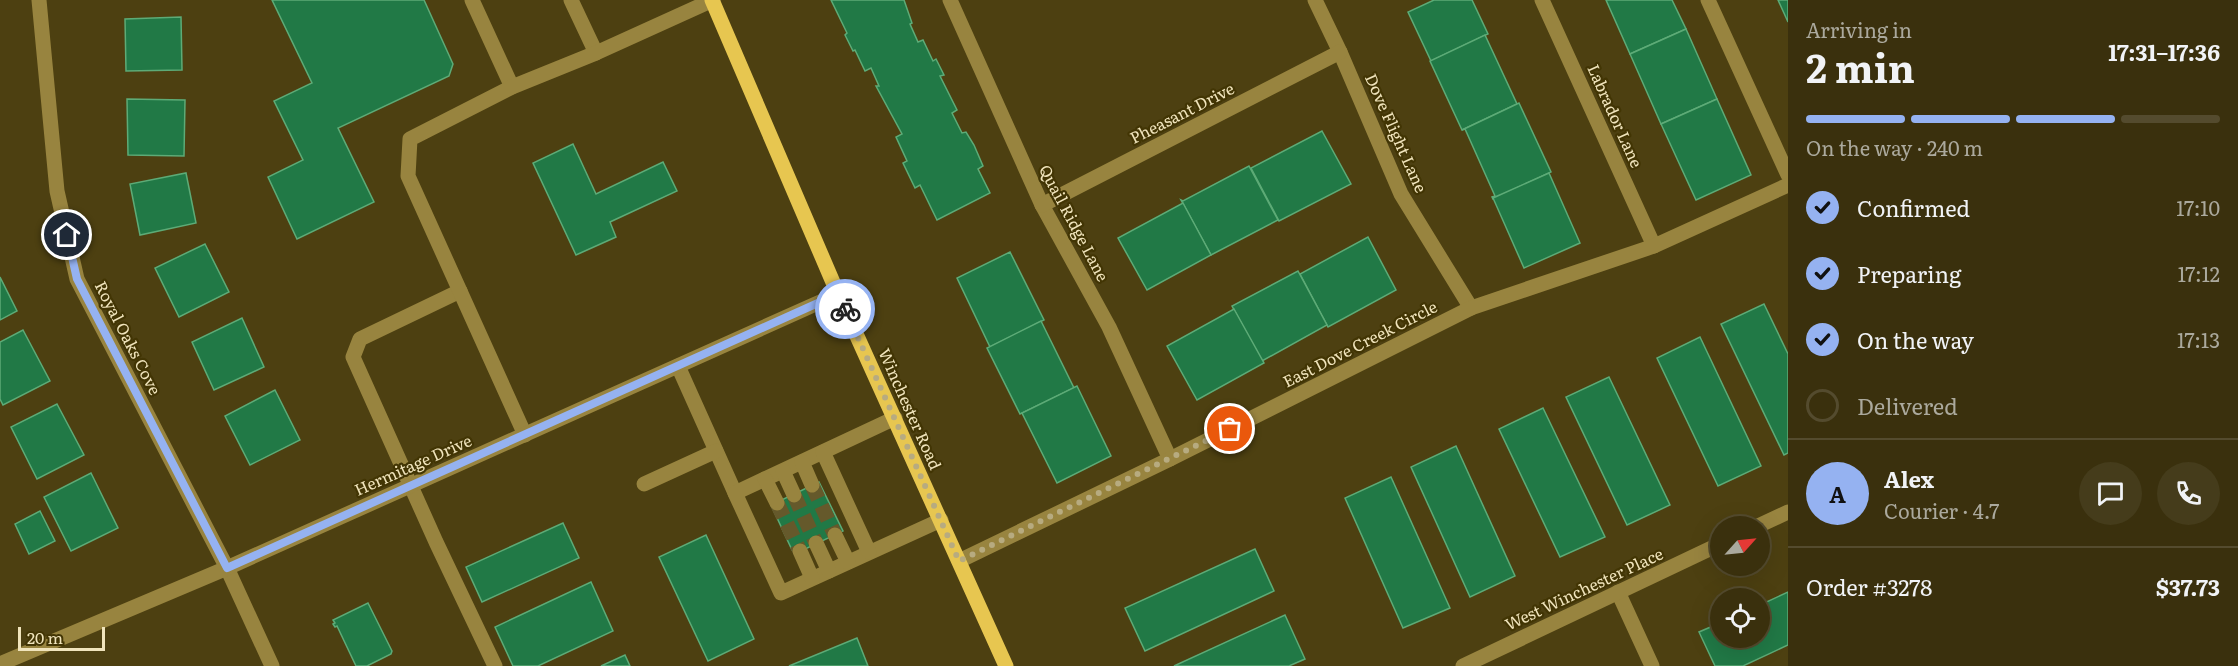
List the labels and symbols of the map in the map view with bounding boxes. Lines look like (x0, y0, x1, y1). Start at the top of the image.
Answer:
street label: Labrador Lane (1582, 60, 1649, 171)
street label: Dove Flight Lane (1360, 69, 1434, 196)
street label: Pheasant Drive (1125, 75, 1238, 149)
street label: Quail Ridge Lane (1034, 160, 1116, 285)
pin (41, 209, 92, 260)
street label: Royal Oaks Cove (90, 276, 168, 399)
courier (815, 279, 875, 339)
street label: East Dove Creek Circle (1278, 294, 1441, 393)
street label: Winchester Road (873, 344, 949, 473)
pin (1204, 403, 1255, 454)
street label: Hermitage Drive (350, 427, 475, 501)
north arrow (1710, 516, 1770, 576)
street label: West Winchester Place (1500, 541, 1667, 635)
scale bar (18, 624, 105, 652)

